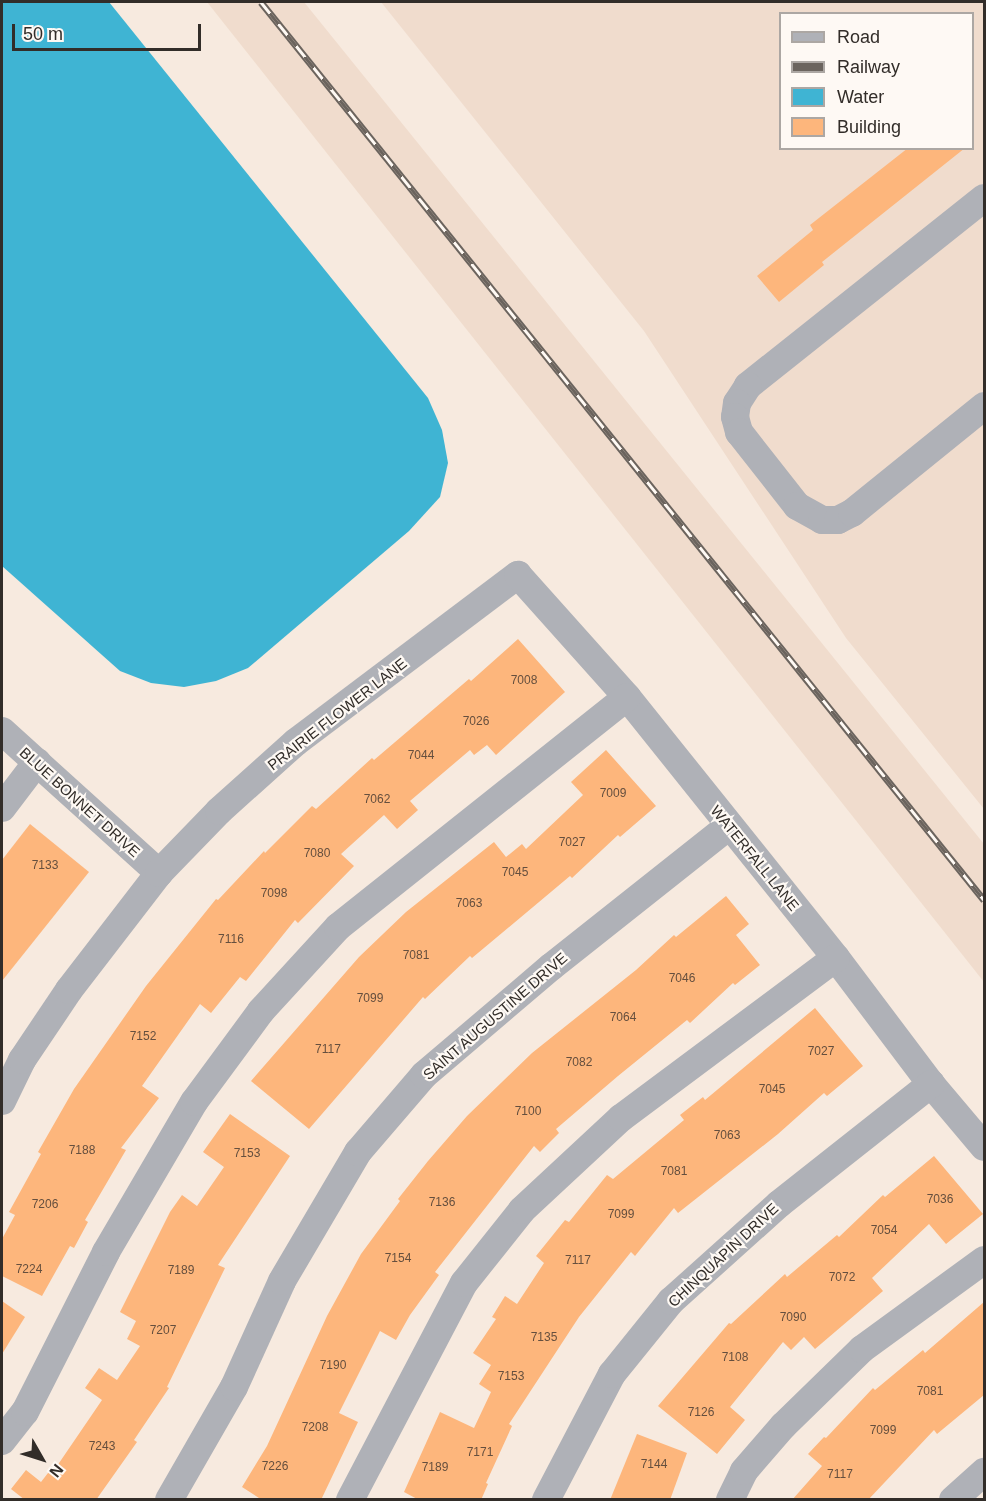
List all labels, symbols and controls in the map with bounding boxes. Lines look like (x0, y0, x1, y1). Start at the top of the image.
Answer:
scale bar (15, 12, 204, 50)
legend (779, 12, 974, 150)
text: 50 m (23, 24, 63, 44)
text: Road (837, 27, 880, 47)
text: Railway (837, 57, 900, 77)
text: Water (837, 87, 884, 107)
text: Building (837, 117, 901, 137)
street label: PRAIRIE FLOWER LANE (264, 654, 410, 774)
house number: 7008 (511, 674, 537, 688)
house number: 7026 (463, 715, 489, 729)
street label: BLUE BONNET DRIVE (16, 743, 144, 861)
house number: 7044 (408, 749, 434, 763)
house number: 7009 (600, 787, 626, 801)
house number: 7062 (364, 793, 390, 807)
street label: WATERFALL LANE (707, 801, 803, 915)
house number: 7027 (559, 836, 585, 850)
house number: 7080 (304, 847, 330, 861)
house number: 7133 (32, 859, 58, 873)
house number: 7045 (502, 866, 528, 880)
house number: 7098 (261, 887, 287, 901)
house number: 7063 (456, 897, 482, 911)
house number: 7116 (218, 933, 244, 947)
street label: SAINT AUGUSTINE DRIVE (419, 948, 571, 1084)
house number: 7081 (403, 949, 429, 963)
house number: 7046 (669, 972, 695, 986)
house number: 7099 (357, 992, 383, 1006)
house number: 7064 (610, 1011, 636, 1025)
house number: 7152 (130, 1030, 156, 1044)
house number: 7117 (315, 1043, 341, 1057)
house number: 7027 (808, 1045, 834, 1059)
house number: 7082 (566, 1056, 592, 1070)
house number: 7045 (759, 1083, 785, 1097)
house number: 7100 (515, 1105, 541, 1119)
house number: 7063 (714, 1129, 740, 1143)
house number: 7188 (69, 1144, 95, 1158)
house number: 7153 (234, 1147, 260, 1161)
house number: 7081 (661, 1165, 687, 1179)
house number: 7036 (927, 1193, 953, 1207)
house number: 7136 (429, 1196, 455, 1210)
house number: 7206 (32, 1198, 58, 1212)
street label: CHINQUAPIN DRIVE (664, 1199, 782, 1311)
house number: 7099 (608, 1208, 634, 1222)
house number: 7054 (871, 1224, 897, 1238)
house number: 7154 (385, 1252, 411, 1266)
house number: 7117 (565, 1254, 591, 1268)
house number: 7224 (16, 1263, 42, 1277)
house number: 7189 (168, 1264, 194, 1278)
house number: 7072 (829, 1271, 855, 1285)
house number: 7090 (780, 1311, 806, 1325)
house number: 7207 (150, 1324, 176, 1338)
house number: 7135 (531, 1331, 557, 1345)
house number: 7108 (722, 1351, 748, 1365)
house number: 7190 (320, 1359, 346, 1373)
house number: 7153 (498, 1370, 524, 1384)
house number: 7081 (917, 1385, 943, 1399)
house number: 7126 (688, 1406, 714, 1420)
house number: 7208 (302, 1421, 328, 1435)
house number: 7099 (870, 1424, 896, 1438)
north arrow (12, 1429, 72, 1489)
house number: 7243 (89, 1440, 115, 1454)
house number: 7171 (467, 1446, 493, 1460)
house number: 7144 (641, 1458, 667, 1472)
house number: 7226 (262, 1460, 288, 1474)
text: N (46, 1461, 67, 1480)
house number: 7189 (422, 1461, 448, 1475)
house number: 7117 (827, 1468, 853, 1482)

